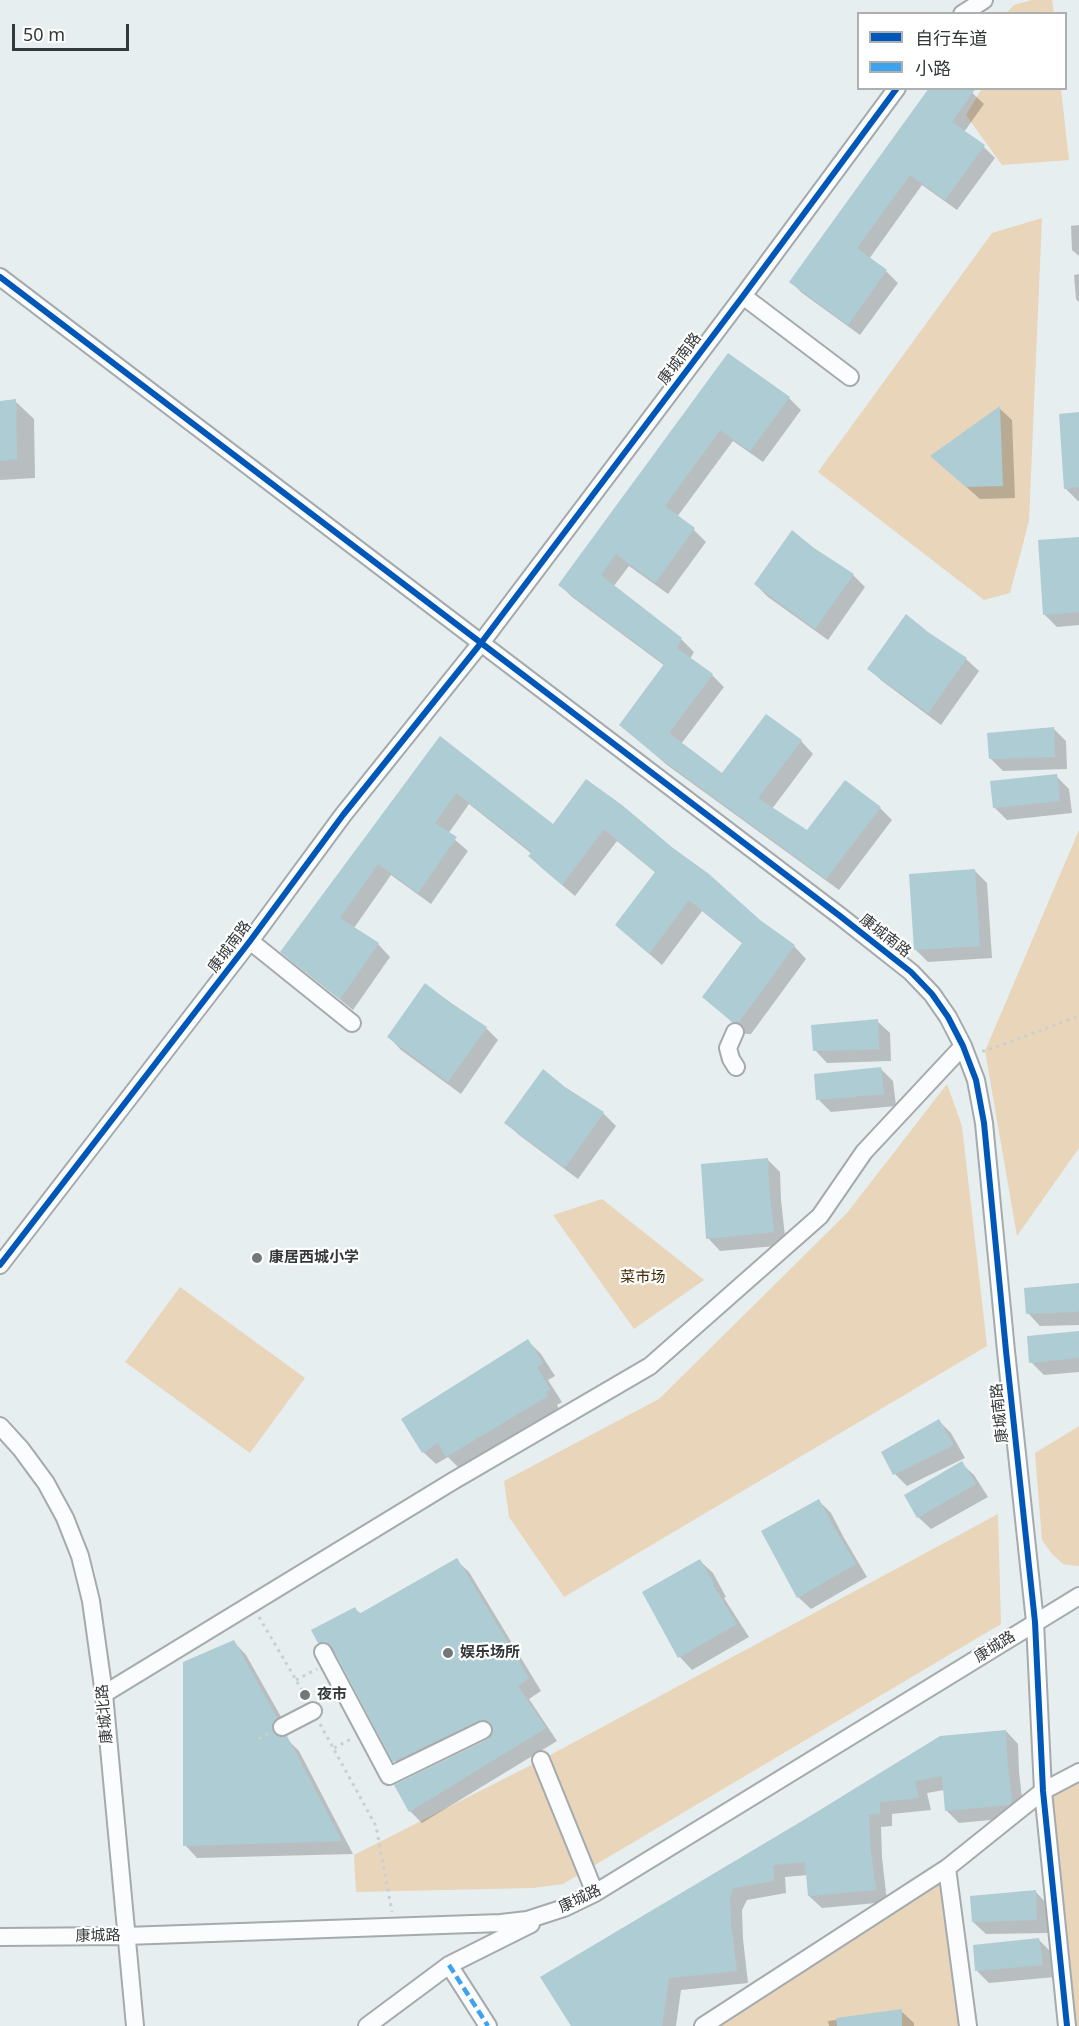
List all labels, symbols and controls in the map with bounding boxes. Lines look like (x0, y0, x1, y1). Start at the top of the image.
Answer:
scale bar (15, 12, 132, 50)
legend (857, 12, 1067, 90)
text: 50 m (23, 22, 65, 46)
text: 自行车道 (915, 26, 987, 50)
text: 小路 (915, 56, 951, 80)
street label: 康城南路 (655, 330, 705, 388)
street label: 康城南路 (856, 910, 914, 962)
street label: 康城南路 (205, 918, 255, 976)
place label: 康居西城小学 (269, 1249, 359, 1267)
marker: 康居西城小学 (250, 1251, 264, 1265)
park label: 菜市场 (621, 1269, 665, 1287)
street label: 康城南路 (988, 1382, 1012, 1444)
street label: 康城路 (971, 1627, 1019, 1667)
place label: 娱乐场所 (460, 1644, 520, 1662)
marker: 娱乐场所 (441, 1646, 455, 1660)
street label: 康城北路 (93, 1683, 117, 1745)
place label: 夜市 (317, 1686, 347, 1704)
marker: 夜市 (298, 1688, 312, 1702)
street label: 康城路 (556, 1881, 604, 1917)
street label: 康城路 (75, 1927, 121, 1945)

